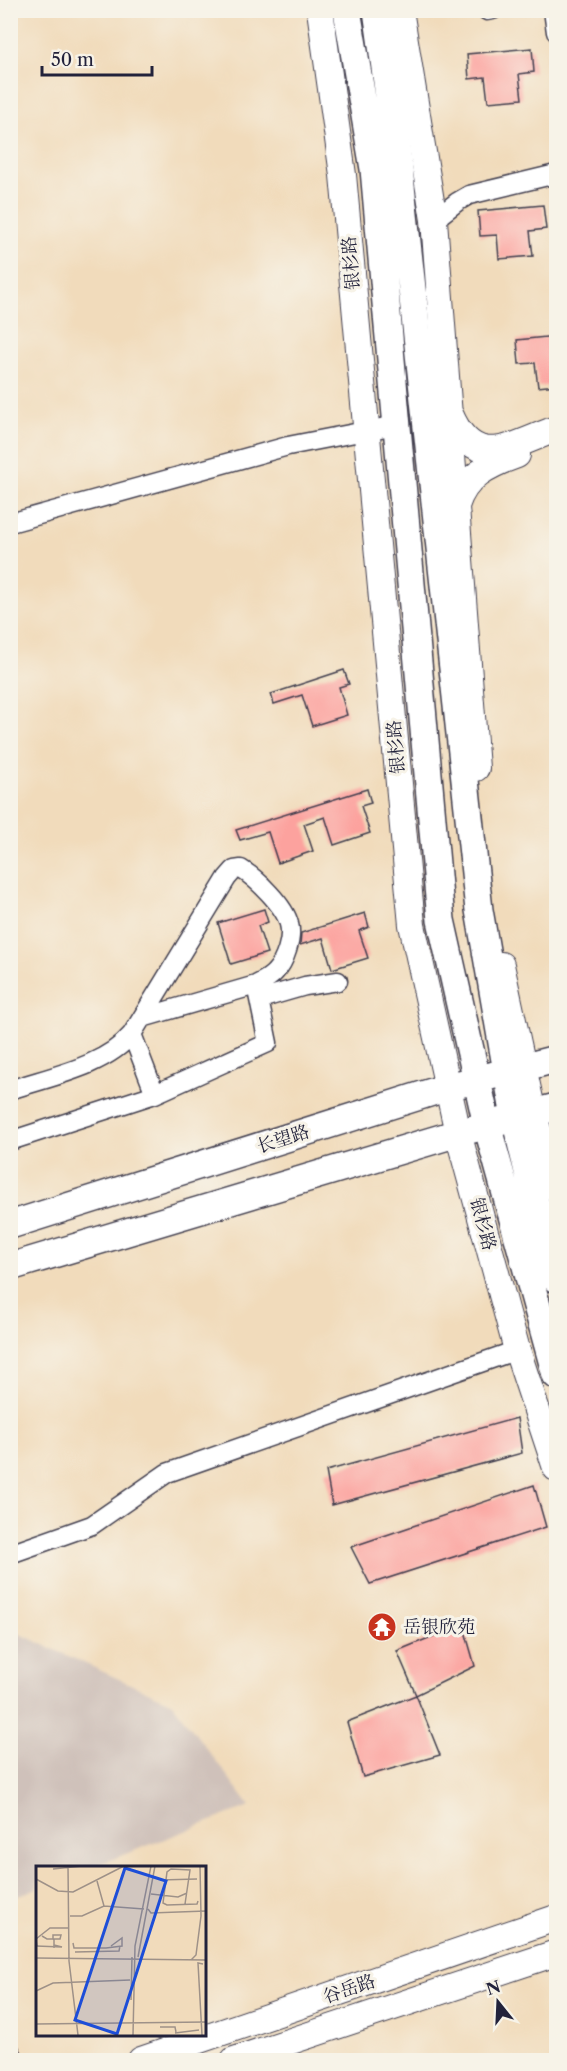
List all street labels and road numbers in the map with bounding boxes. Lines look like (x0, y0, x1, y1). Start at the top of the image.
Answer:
street label: 银杉路 (338, 235, 364, 291)
street label: 银杉路 (383, 719, 409, 775)
street label: 长望路 (254, 1120, 312, 1158)
street label: 银杉路 (465, 1195, 501, 1253)
street label: 谷岳路 (320, 1970, 378, 2008)

